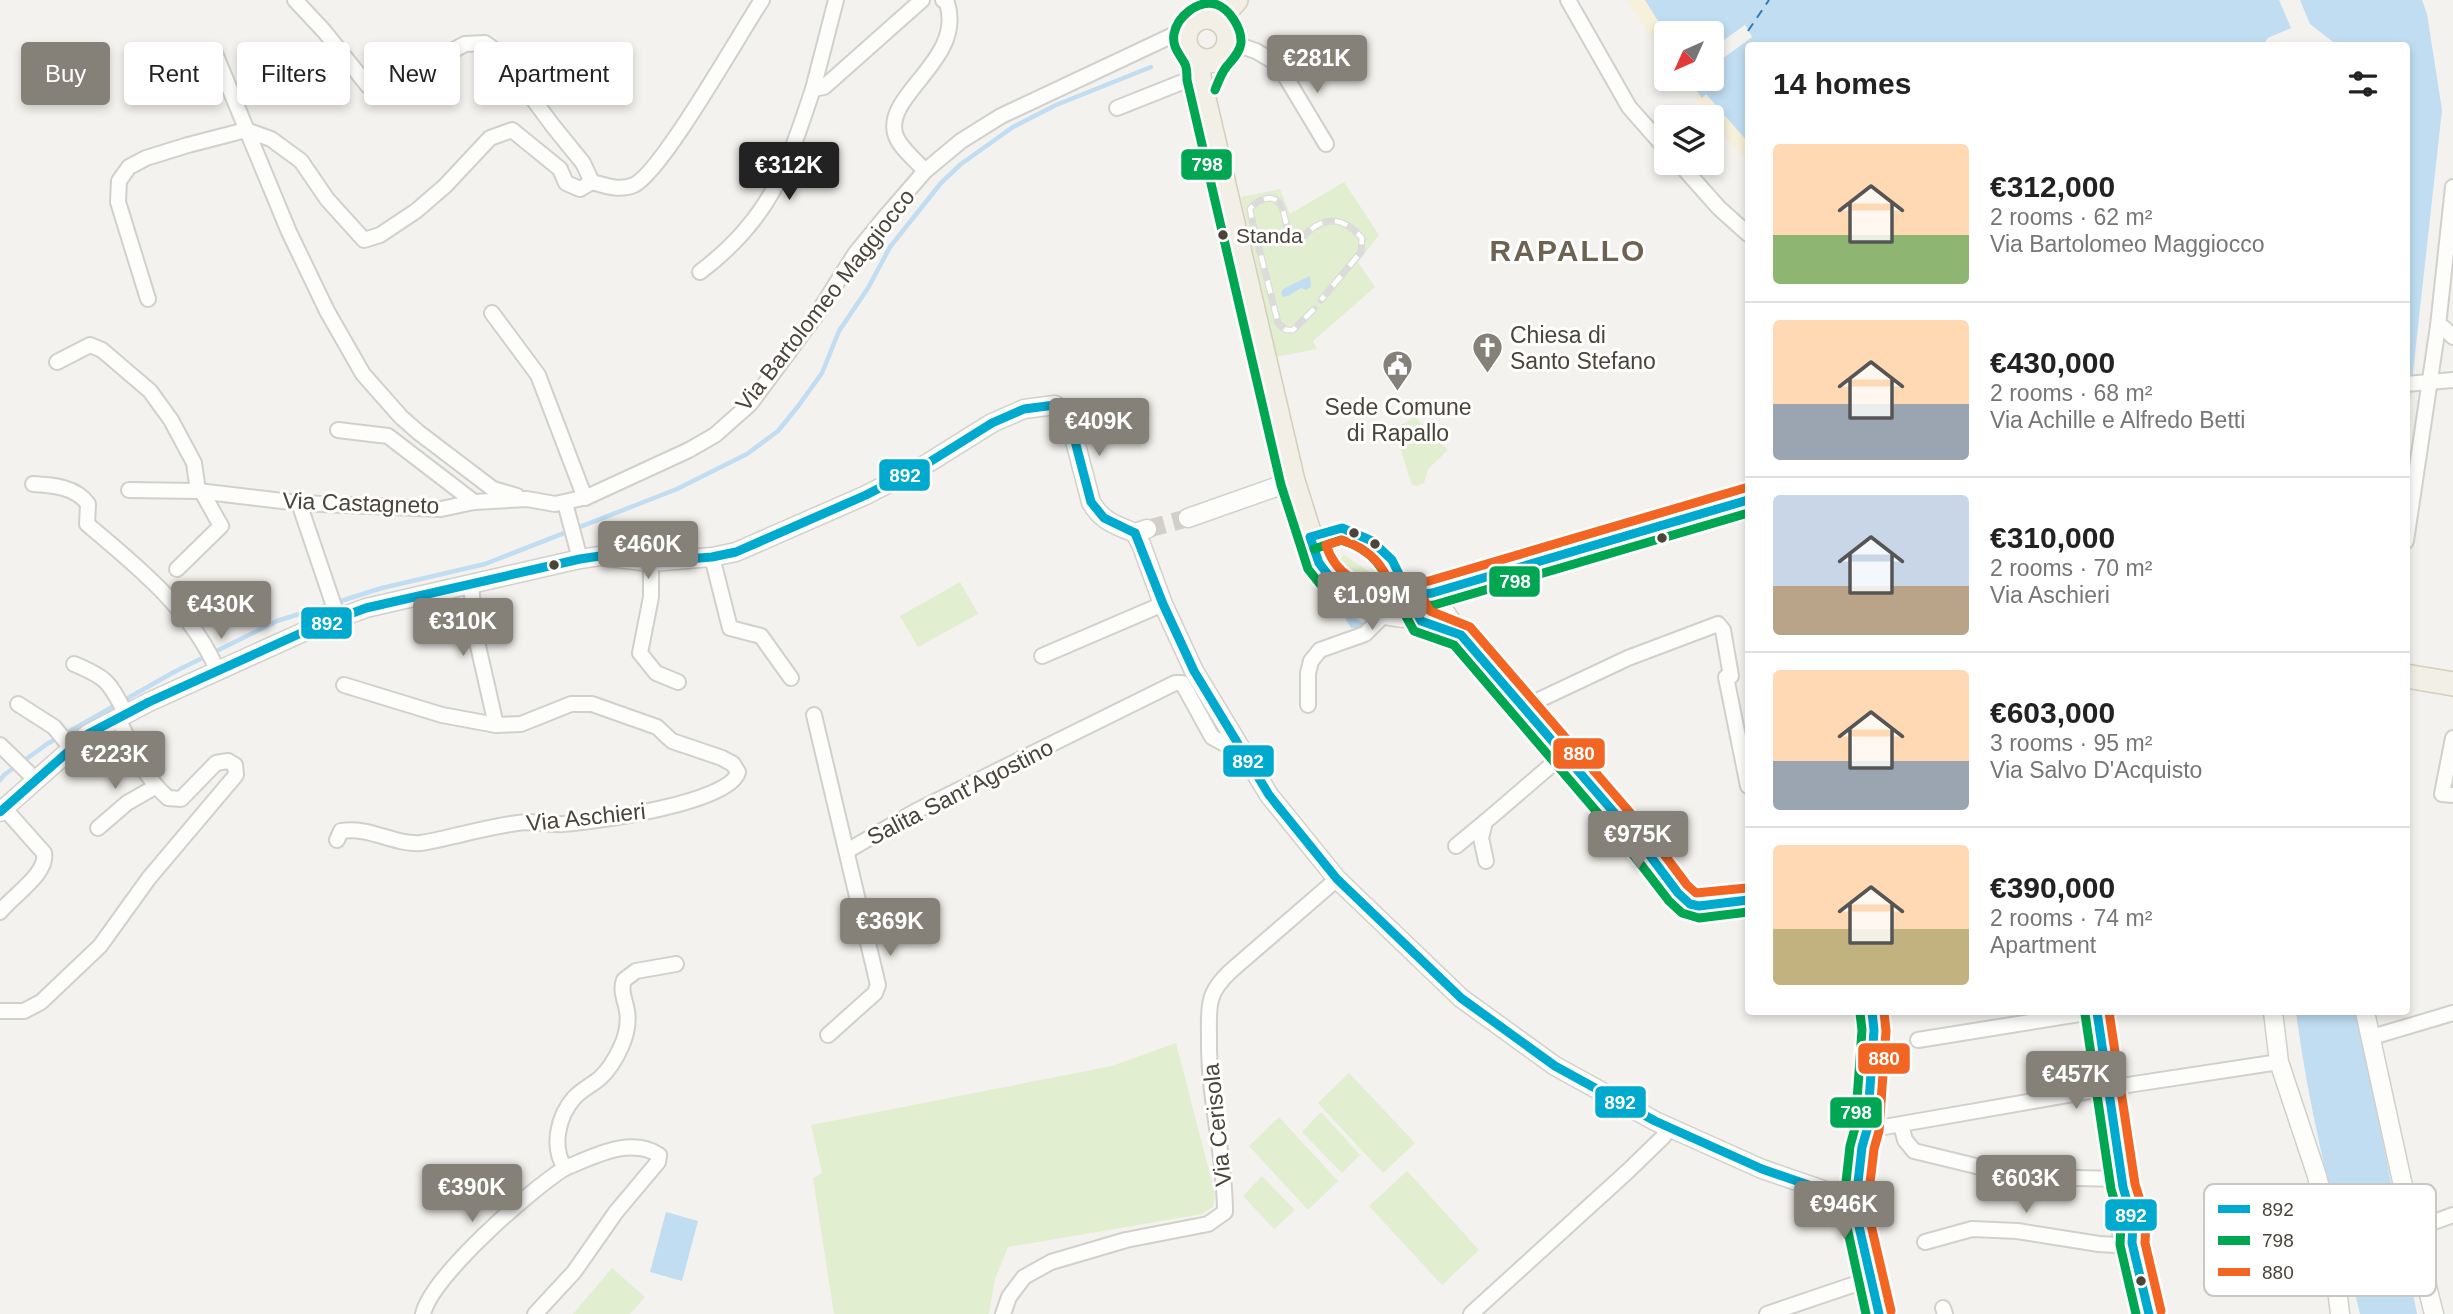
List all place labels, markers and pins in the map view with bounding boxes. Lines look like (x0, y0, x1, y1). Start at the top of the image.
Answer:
pin: €281K (1268, 36, 1366, 95)
pin: €312K (740, 142, 838, 202)
place label: Standa (1236, 224, 1303, 247)
marker: Standa (1216, 228, 1230, 242)
place label: Chiesa di Santo Stefano (1510, 322, 1656, 374)
church icon: Chiesa di Santo Stefano (1470, 331, 1504, 375)
public building icon: Sede Comune di Rapallo (1381, 349, 1415, 393)
place label: Sede Comune di Rapallo (1324, 394, 1472, 446)
pin: €409K (1050, 398, 1148, 458)
pin: €460K (599, 522, 697, 581)
unlabelled marker (1347, 526, 1361, 540)
unlabelled marker (1655, 531, 1669, 545)
unlabelled marker (1368, 537, 1382, 551)
unlabelled marker (547, 558, 561, 572)
pin: €1.09M (1315, 572, 1429, 632)
pin: €430K (172, 582, 270, 641)
pin: €310K (414, 598, 512, 658)
pin: €223K (66, 732, 164, 791)
pin: €975K (1589, 812, 1687, 871)
pin: €369K (841, 898, 939, 958)
pin: €457K (2027, 1052, 2125, 1111)
pin: €603K (1977, 1156, 2075, 1215)
pin: €390K (423, 1164, 521, 1224)
pin: €946K (1795, 1182, 1893, 1241)
unlabelled marker (2134, 1274, 2148, 1288)

